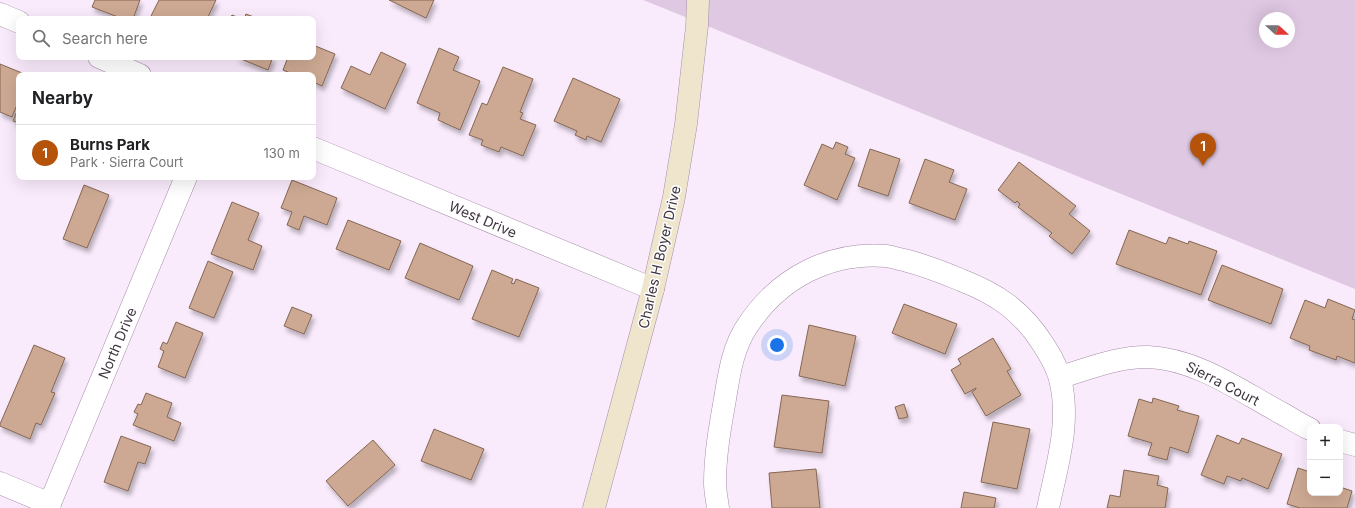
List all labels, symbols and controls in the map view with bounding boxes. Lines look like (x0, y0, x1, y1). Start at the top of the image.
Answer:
north arrow (1259, 12, 1295, 48)
search box (16, 16, 316, 60)
icon: search (30, 27, 52, 49)
text: Search here (62, 29, 148, 48)
text: Nearby (32, 88, 93, 108)
pin: 1 (1190, 133, 1216, 166)
text: Burns Park (70, 135, 150, 154)
text: 1 (42, 145, 48, 161)
text: 130 m (263, 145, 300, 161)
text: Park · Sierra Court (70, 154, 183, 170)
street label: Charles H Boyer Drive (634, 184, 684, 330)
street label: West Drive (447, 197, 519, 241)
street label: North Drive (94, 305, 140, 381)
your location (767, 335, 787, 355)
street label: Sierra Court (1183, 357, 1263, 409)
map controls (1307, 424, 1343, 496)
button: + (1307, 424, 1343, 460)
button: − (1307, 460, 1343, 496)

